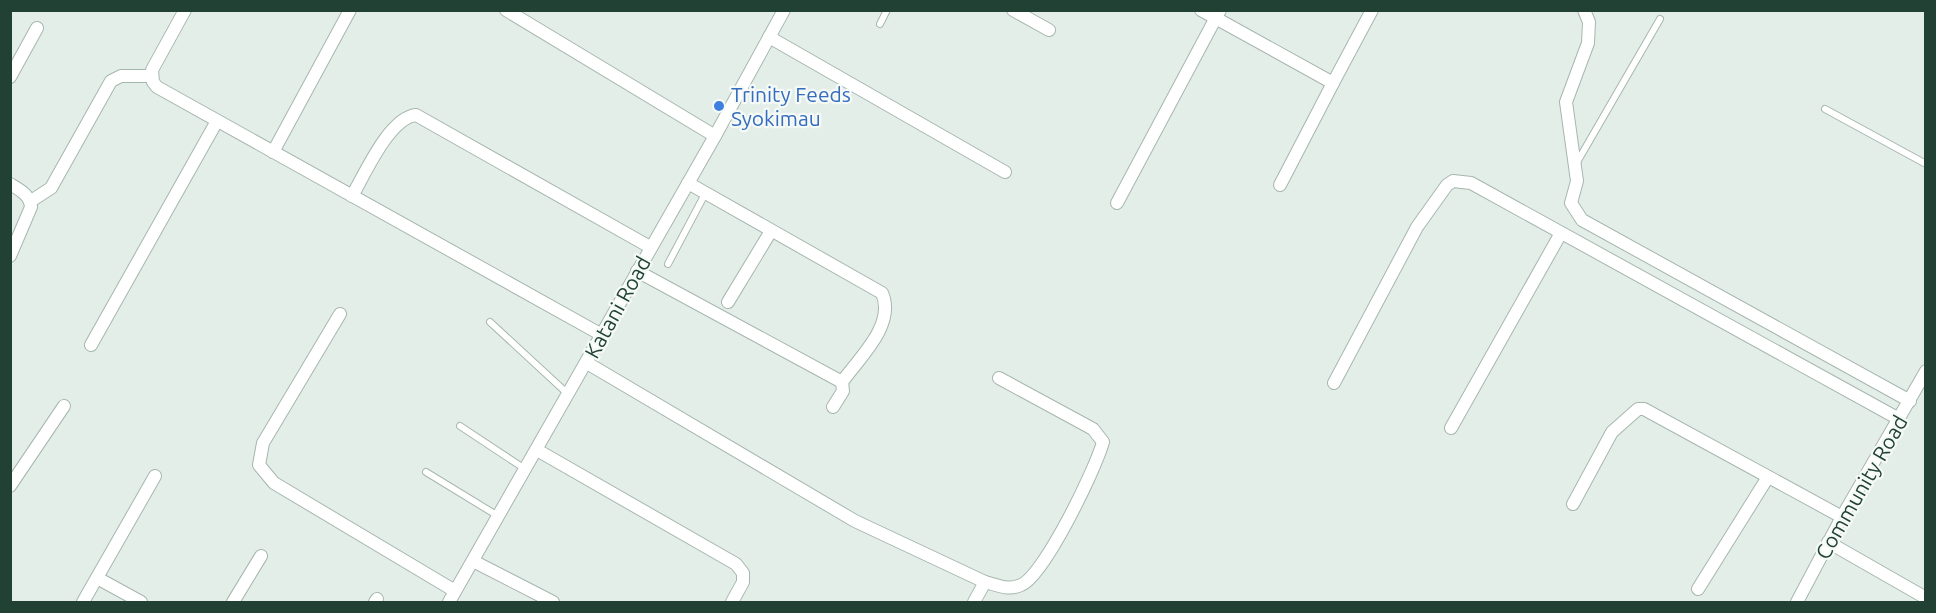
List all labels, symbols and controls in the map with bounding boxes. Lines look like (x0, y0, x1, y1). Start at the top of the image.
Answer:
place label: Trinity Feeds Syokimau (731, 82, 851, 130)
marker: Trinity Feeds Syokimau (712, 99, 726, 113)
street label: Katani Road (579, 252, 655, 362)
street label: Community Road (1810, 411, 1912, 563)

